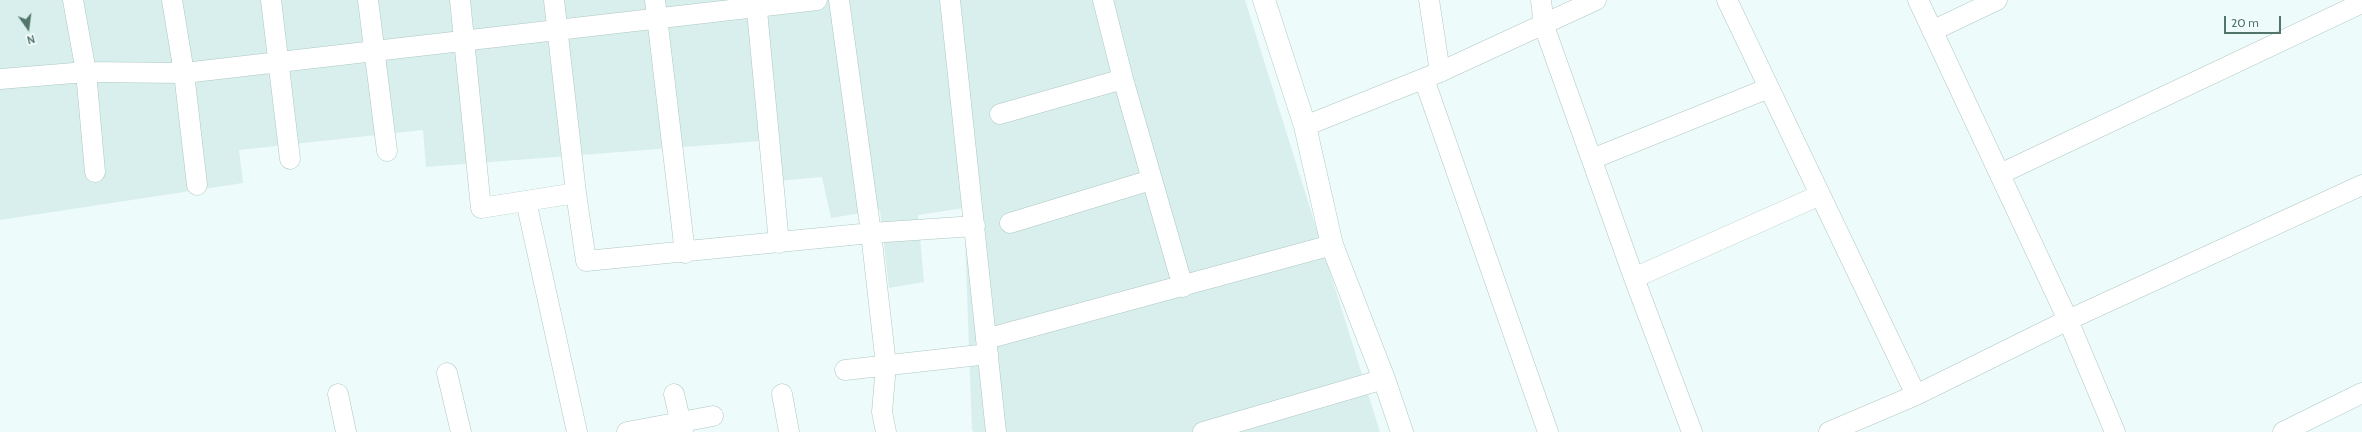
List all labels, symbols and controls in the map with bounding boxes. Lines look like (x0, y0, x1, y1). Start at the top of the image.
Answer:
north arrow (8, 8, 48, 48)
scale bar (2226, 8, 2283, 34)
text: 20 m (2231, 15, 2259, 30)
text: N (25, 32, 36, 47)

